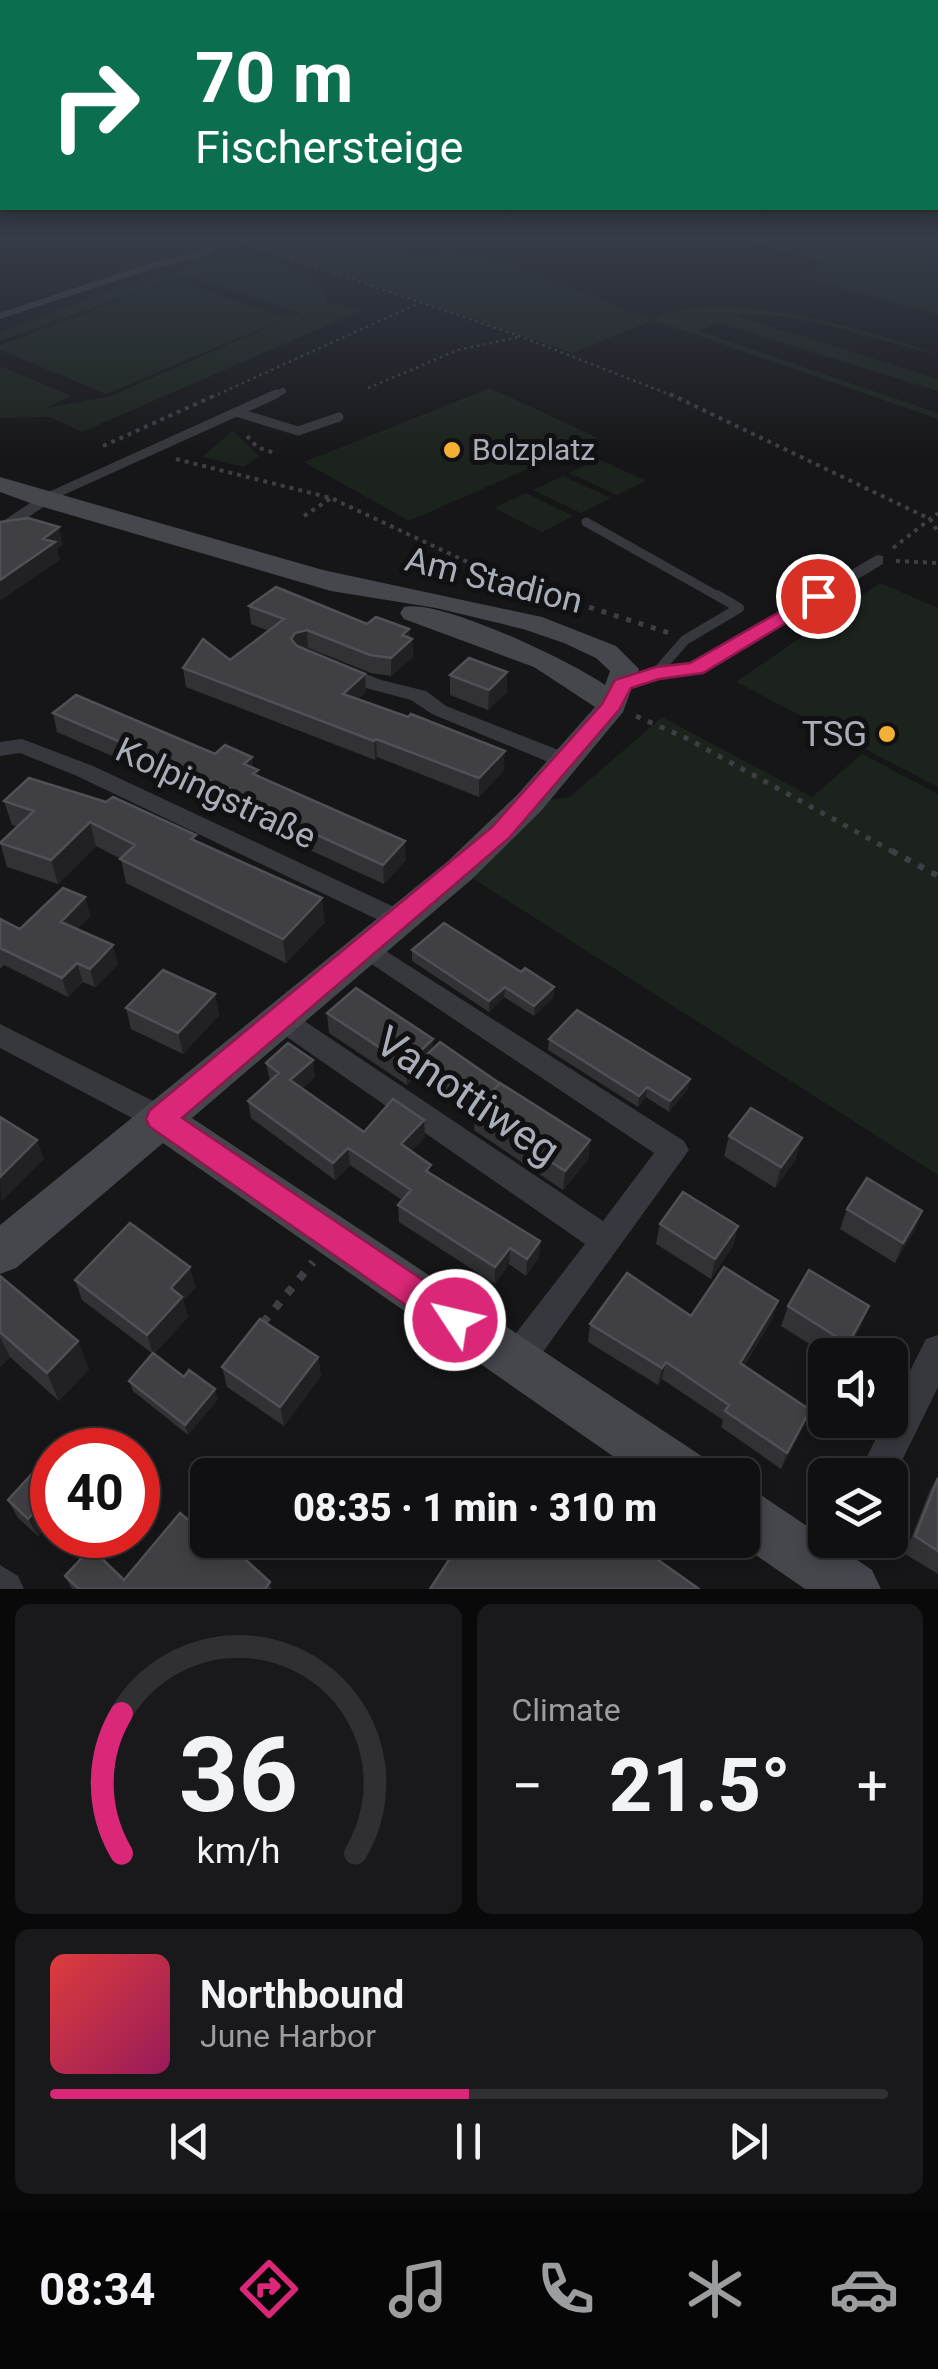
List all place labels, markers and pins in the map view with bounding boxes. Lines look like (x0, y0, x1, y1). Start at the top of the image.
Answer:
place label: Bolzplatz (472, 432, 595, 467)
marker: Bolzplatz (441, 439, 463, 461)
pin (776, 554, 861, 639)
place label: TSG (802, 714, 867, 755)
marker: TSG (876, 723, 898, 745)

